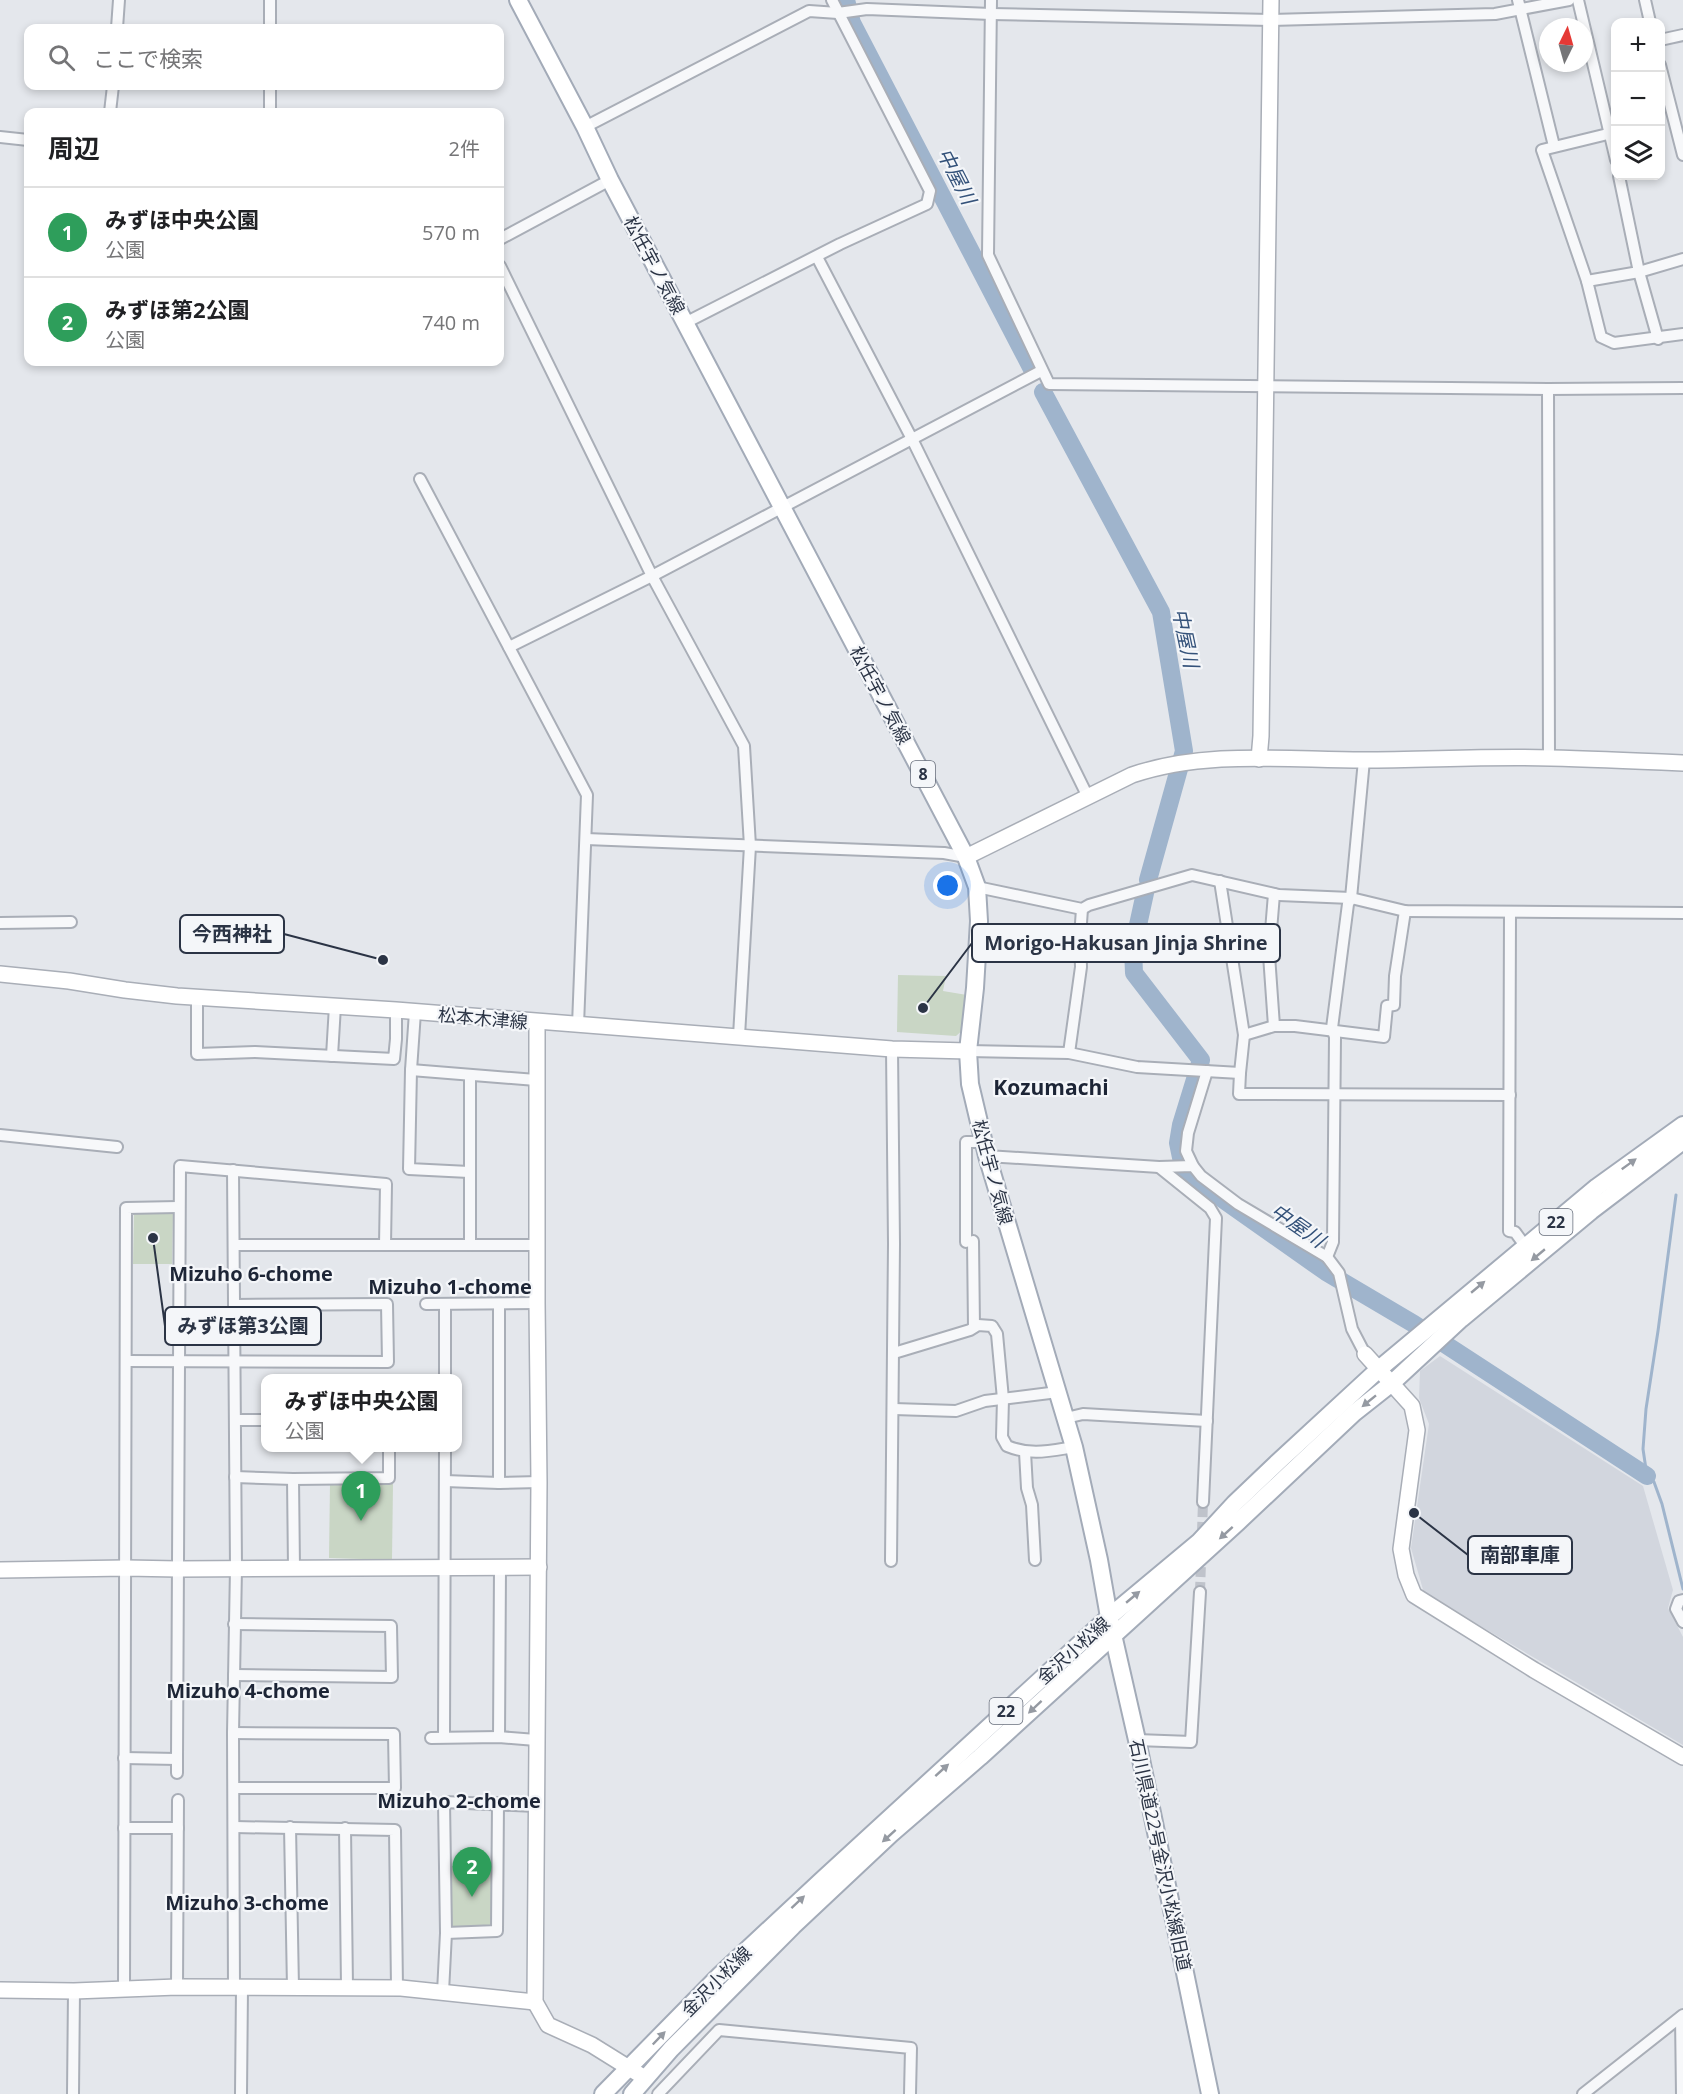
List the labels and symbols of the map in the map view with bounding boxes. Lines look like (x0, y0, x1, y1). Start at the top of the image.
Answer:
north arrow (1539, 18, 1593, 72)
water label: 中屋川 (931, 143, 984, 211)
street label: 松任宇ノ気線 (619, 212, 691, 318)
water label: 中屋川 (1167, 606, 1206, 672)
street label: 松任宇ノ気線 (845, 642, 917, 748)
road number: 8 (911, 761, 935, 787)
your location (933, 871, 962, 900)
callout: 今西神社 (180, 915, 284, 953)
text: 今西神社 (192, 920, 272, 947)
callout: Morigo-Hakusan Jinja Shrine (972, 924, 1280, 962)
text: Morigo-Hakusan Jinja Shrine (984, 929, 1268, 956)
street label: 松本木津線 (437, 1002, 529, 1034)
district label: Kozumachi (993, 1073, 1109, 1101)
street label: 松任宇ノ気線 (967, 1117, 1019, 1227)
one-way arrow (1620, 1158, 1636, 1170)
water label: 中屋川 (1266, 1197, 1332, 1254)
road number: 22 (1540, 1209, 1572, 1235)
one-way arrow (1530, 1248, 1546, 1261)
district label: Mizuho 6-chome (169, 1260, 333, 1287)
district label: Mizuho 1-chome (368, 1273, 532, 1300)
one-way arrow (1470, 1281, 1485, 1294)
callout: みずほ第3公園 (165, 1307, 321, 1345)
text: みずほ第3公園 (177, 1312, 309, 1339)
one-way arrow (1361, 1395, 1377, 1408)
pin: 1 (342, 1472, 380, 1521)
one-way arrow (1219, 1526, 1234, 1539)
callout: 南部車庫 (1468, 1536, 1572, 1574)
text: 南部車庫 (1480, 1541, 1560, 1568)
one-way arrow (1125, 1590, 1141, 1603)
street label: 金沢小松線 (1032, 1611, 1114, 1689)
district label: Mizuho 4-chome (166, 1677, 330, 1704)
road number: 22 (990, 1698, 1022, 1724)
one-way arrow (1028, 1700, 1043, 1713)
street label: 石川県道22号金沢小松線旧道 (1125, 1737, 1197, 1973)
one-way arrow (934, 1763, 948, 1777)
district label: Mizuho 2-chome (377, 1787, 541, 1814)
one-way arrow (882, 1829, 896, 1843)
pin: 2 (452, 1848, 492, 1897)
district label: Mizuho 3-chome (165, 1889, 329, 1916)
one-way arrow (791, 1895, 806, 1909)
street label: 金沢小松線 (676, 1941, 756, 2021)
one-way arrow (651, 2031, 665, 2045)

